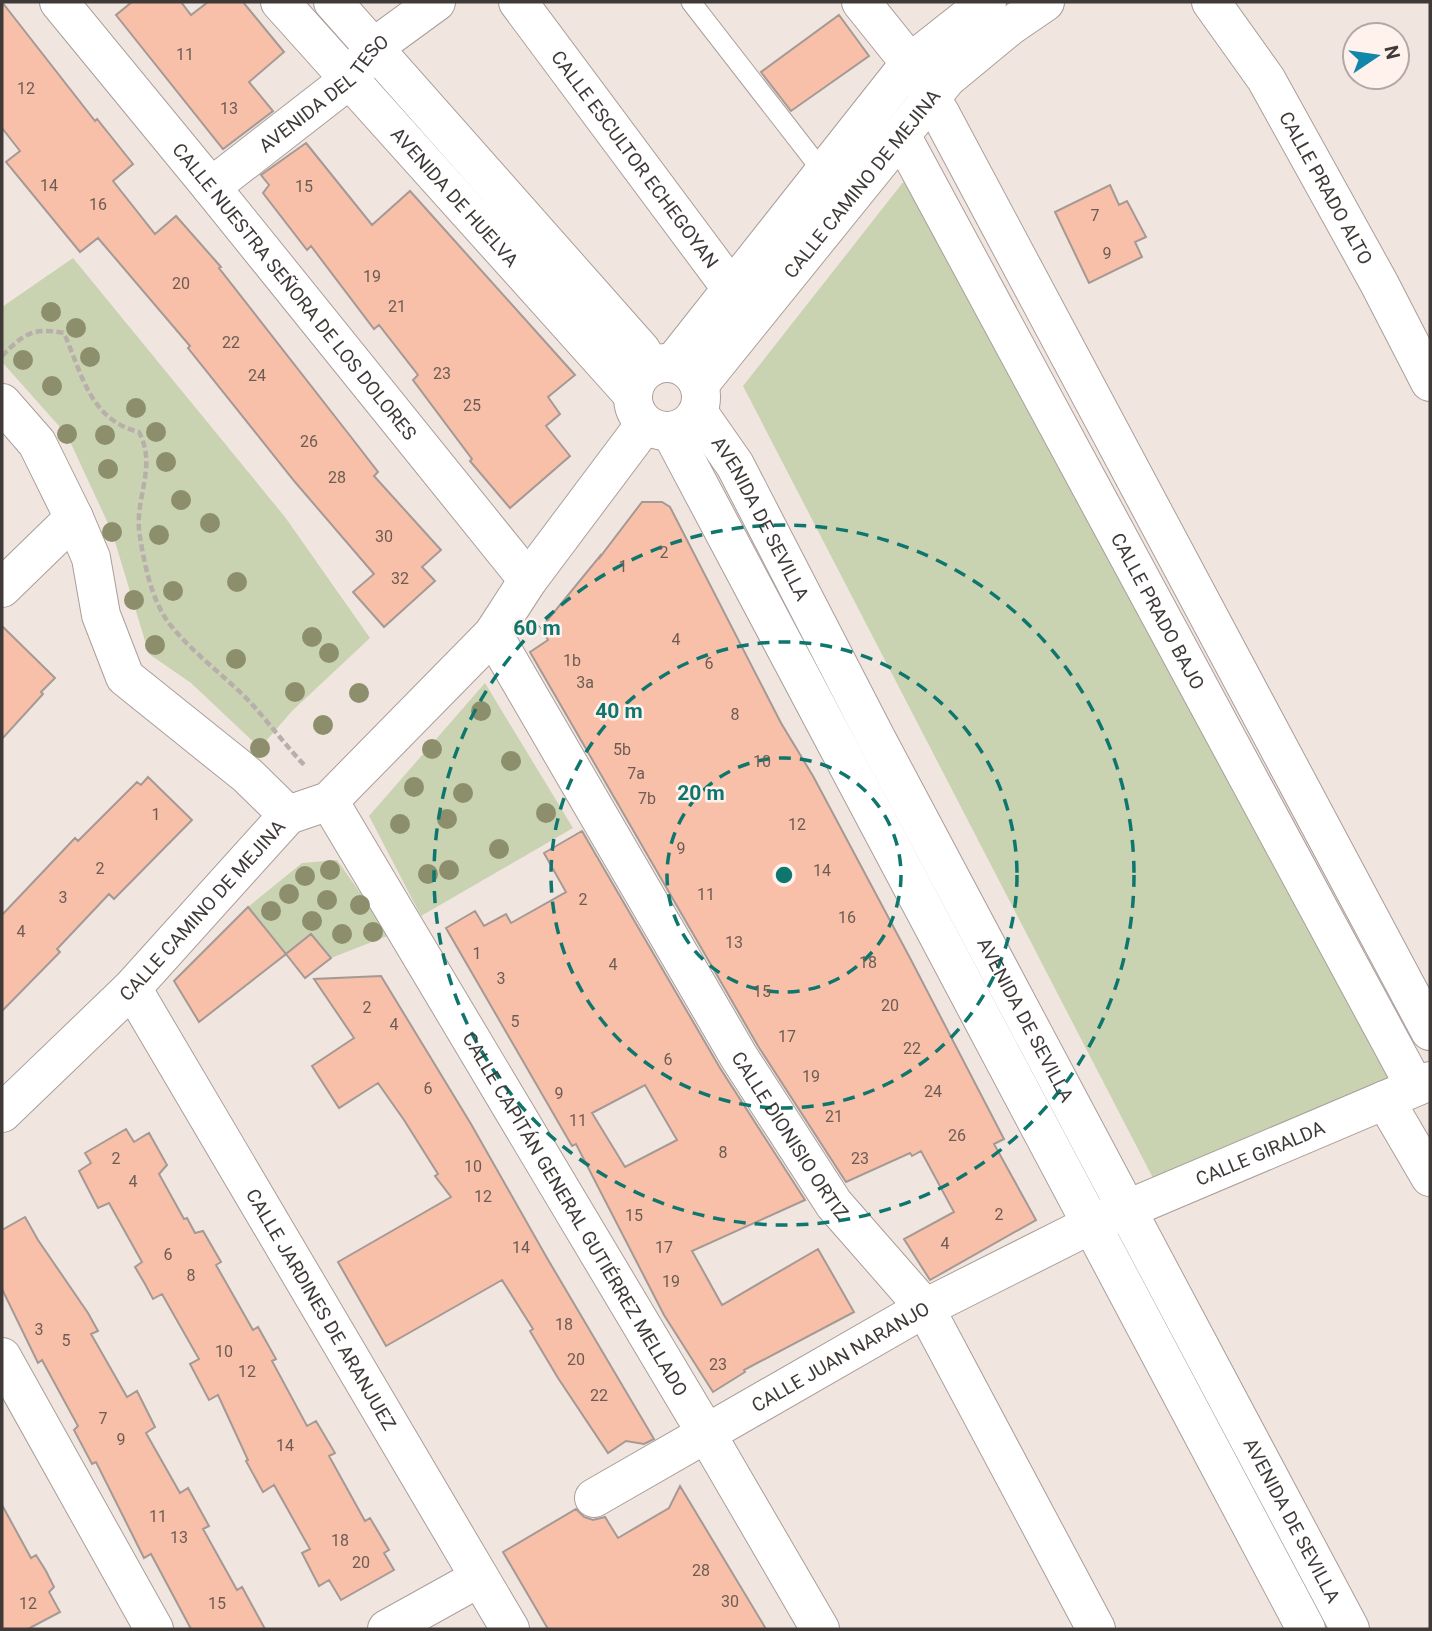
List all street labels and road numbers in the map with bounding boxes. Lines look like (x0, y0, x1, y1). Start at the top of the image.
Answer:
street label: AVENIDA DEL TESO (254, 30, 393, 158)
street label: CALLE ESCULTOR ECHEGOYAN (546, 46, 723, 273)
street label: CALLE CAMINO DE MEJINA (779, 84, 946, 283)
street label: CALLE PRADO ALTO (1274, 107, 1377, 269)
street label: AVENIDA DE HUELVA (386, 123, 524, 272)
street label: CALLE NUESTRA SEÑORA DE LOS DOLORES (167, 138, 421, 445)
street label: AVENIDA DE SEVILLA (707, 432, 814, 605)
street label: CALLE PRADO BAJO (1106, 529, 1209, 694)
street label: CALLE CAMINO DE MEJINA (115, 815, 290, 1006)
street label: AVENIDA DE SEVILLA (972, 934, 1079, 1107)
street label: CALLE CAPITÁN GENERAL GUTIÉRREZ MELLADO (458, 1028, 692, 1401)
street label: CALLE DIONISIO ORTIZ (726, 1047, 853, 1225)
street label: CALLE GIRALDA (1192, 1116, 1329, 1191)
street label: CALLE JARDINES DE ARANJUEZ (241, 1185, 401, 1434)
street label: CALLE JUAN NARANJO (747, 1297, 934, 1417)
street label: AVENIDA DE SEVILLA (1239, 1434, 1345, 1607)

